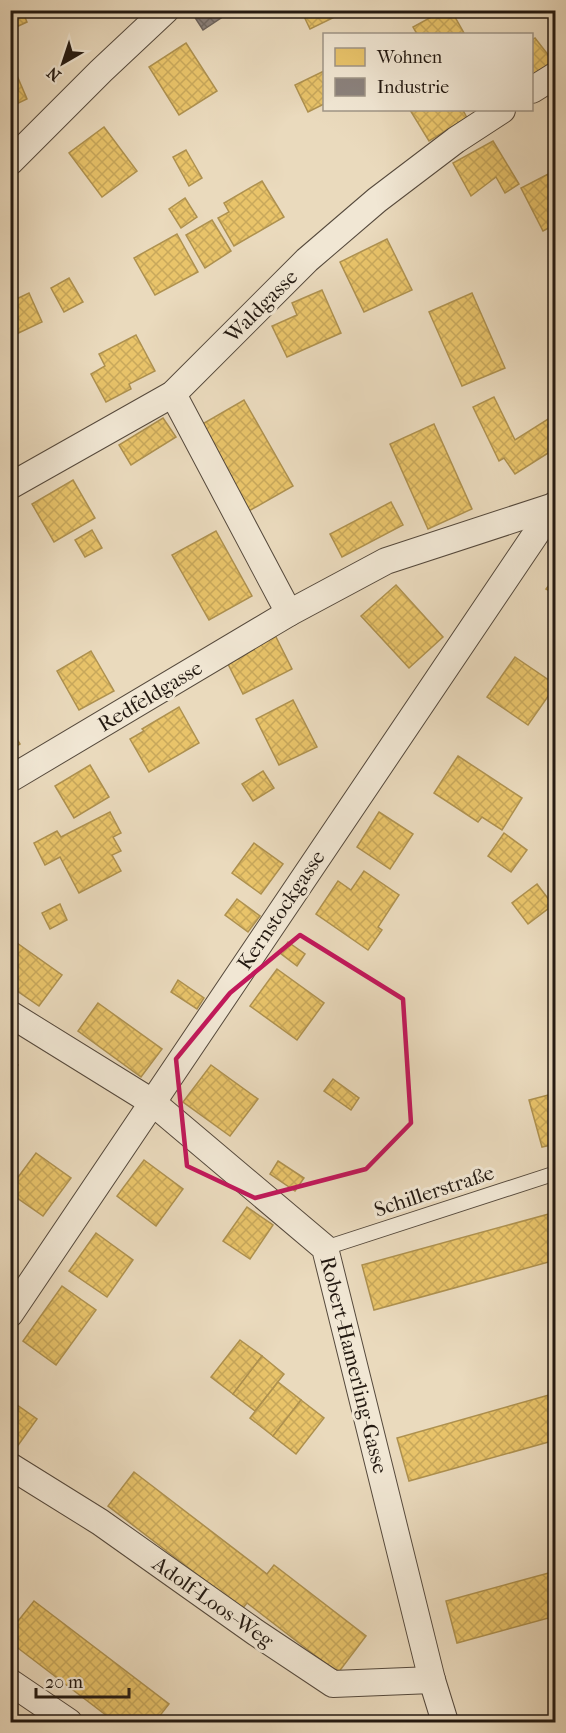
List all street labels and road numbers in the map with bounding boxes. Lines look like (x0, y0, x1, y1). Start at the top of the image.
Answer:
street label: Waldgasse (219, 265, 302, 348)
street label: Redfeldgasse (93, 655, 207, 737)
street label: Kernstockgasse (232, 846, 330, 974)
street label: Schillerstraße (371, 1160, 497, 1222)
street label: Robert-Hamerling-Gasse (315, 1254, 393, 1476)
street label: Adolf-Loos-Weg (147, 1551, 279, 1653)

